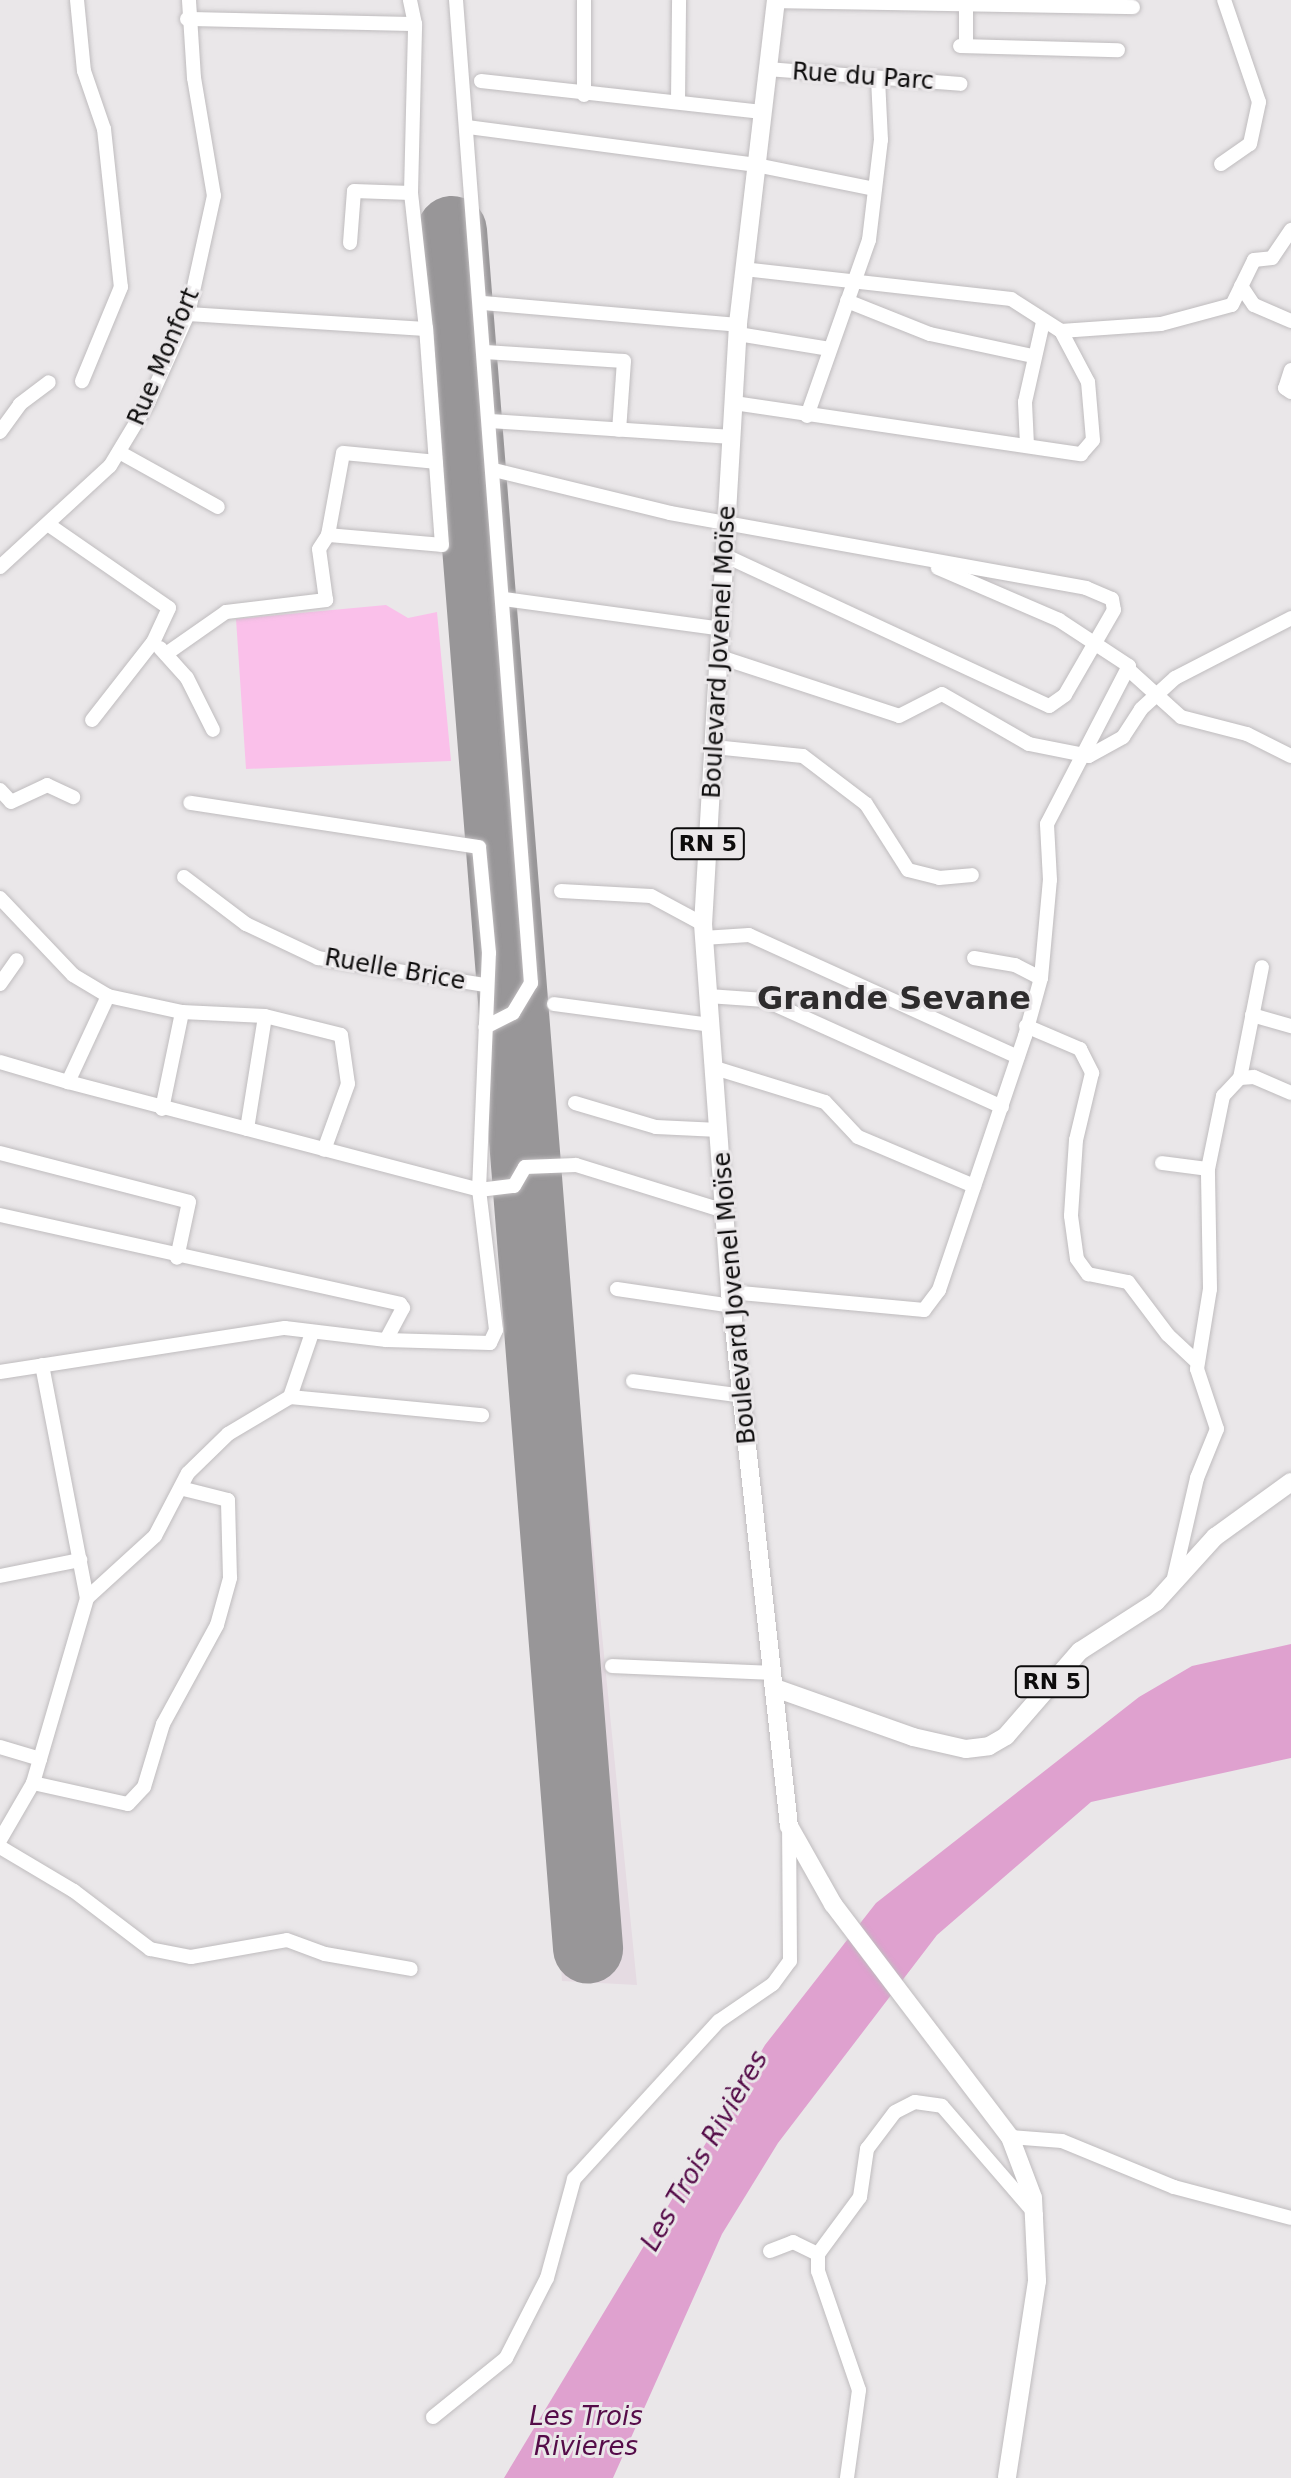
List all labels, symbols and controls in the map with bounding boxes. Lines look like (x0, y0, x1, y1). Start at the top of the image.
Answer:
street label: Rue du Parc (791, 58, 935, 96)
street label: Rue Monfort (122, 284, 206, 430)
street label: Boulevard Jovenel Moïse (698, 505, 742, 799)
road number: RN 5 (670, 826, 746, 862)
street label: Ruelle Brice (322, 943, 468, 997)
district label: Grande Sevane (757, 979, 1031, 1017)
street label: Boulevard Jovenel Moïse (708, 1151, 762, 1445)
road number: RN 5 (1014, 1664, 1090, 1700)
water label: Les Trois Rivières (635, 2045, 775, 2257)
water label: Les Trois Rivieres (529, 2401, 643, 2462)

